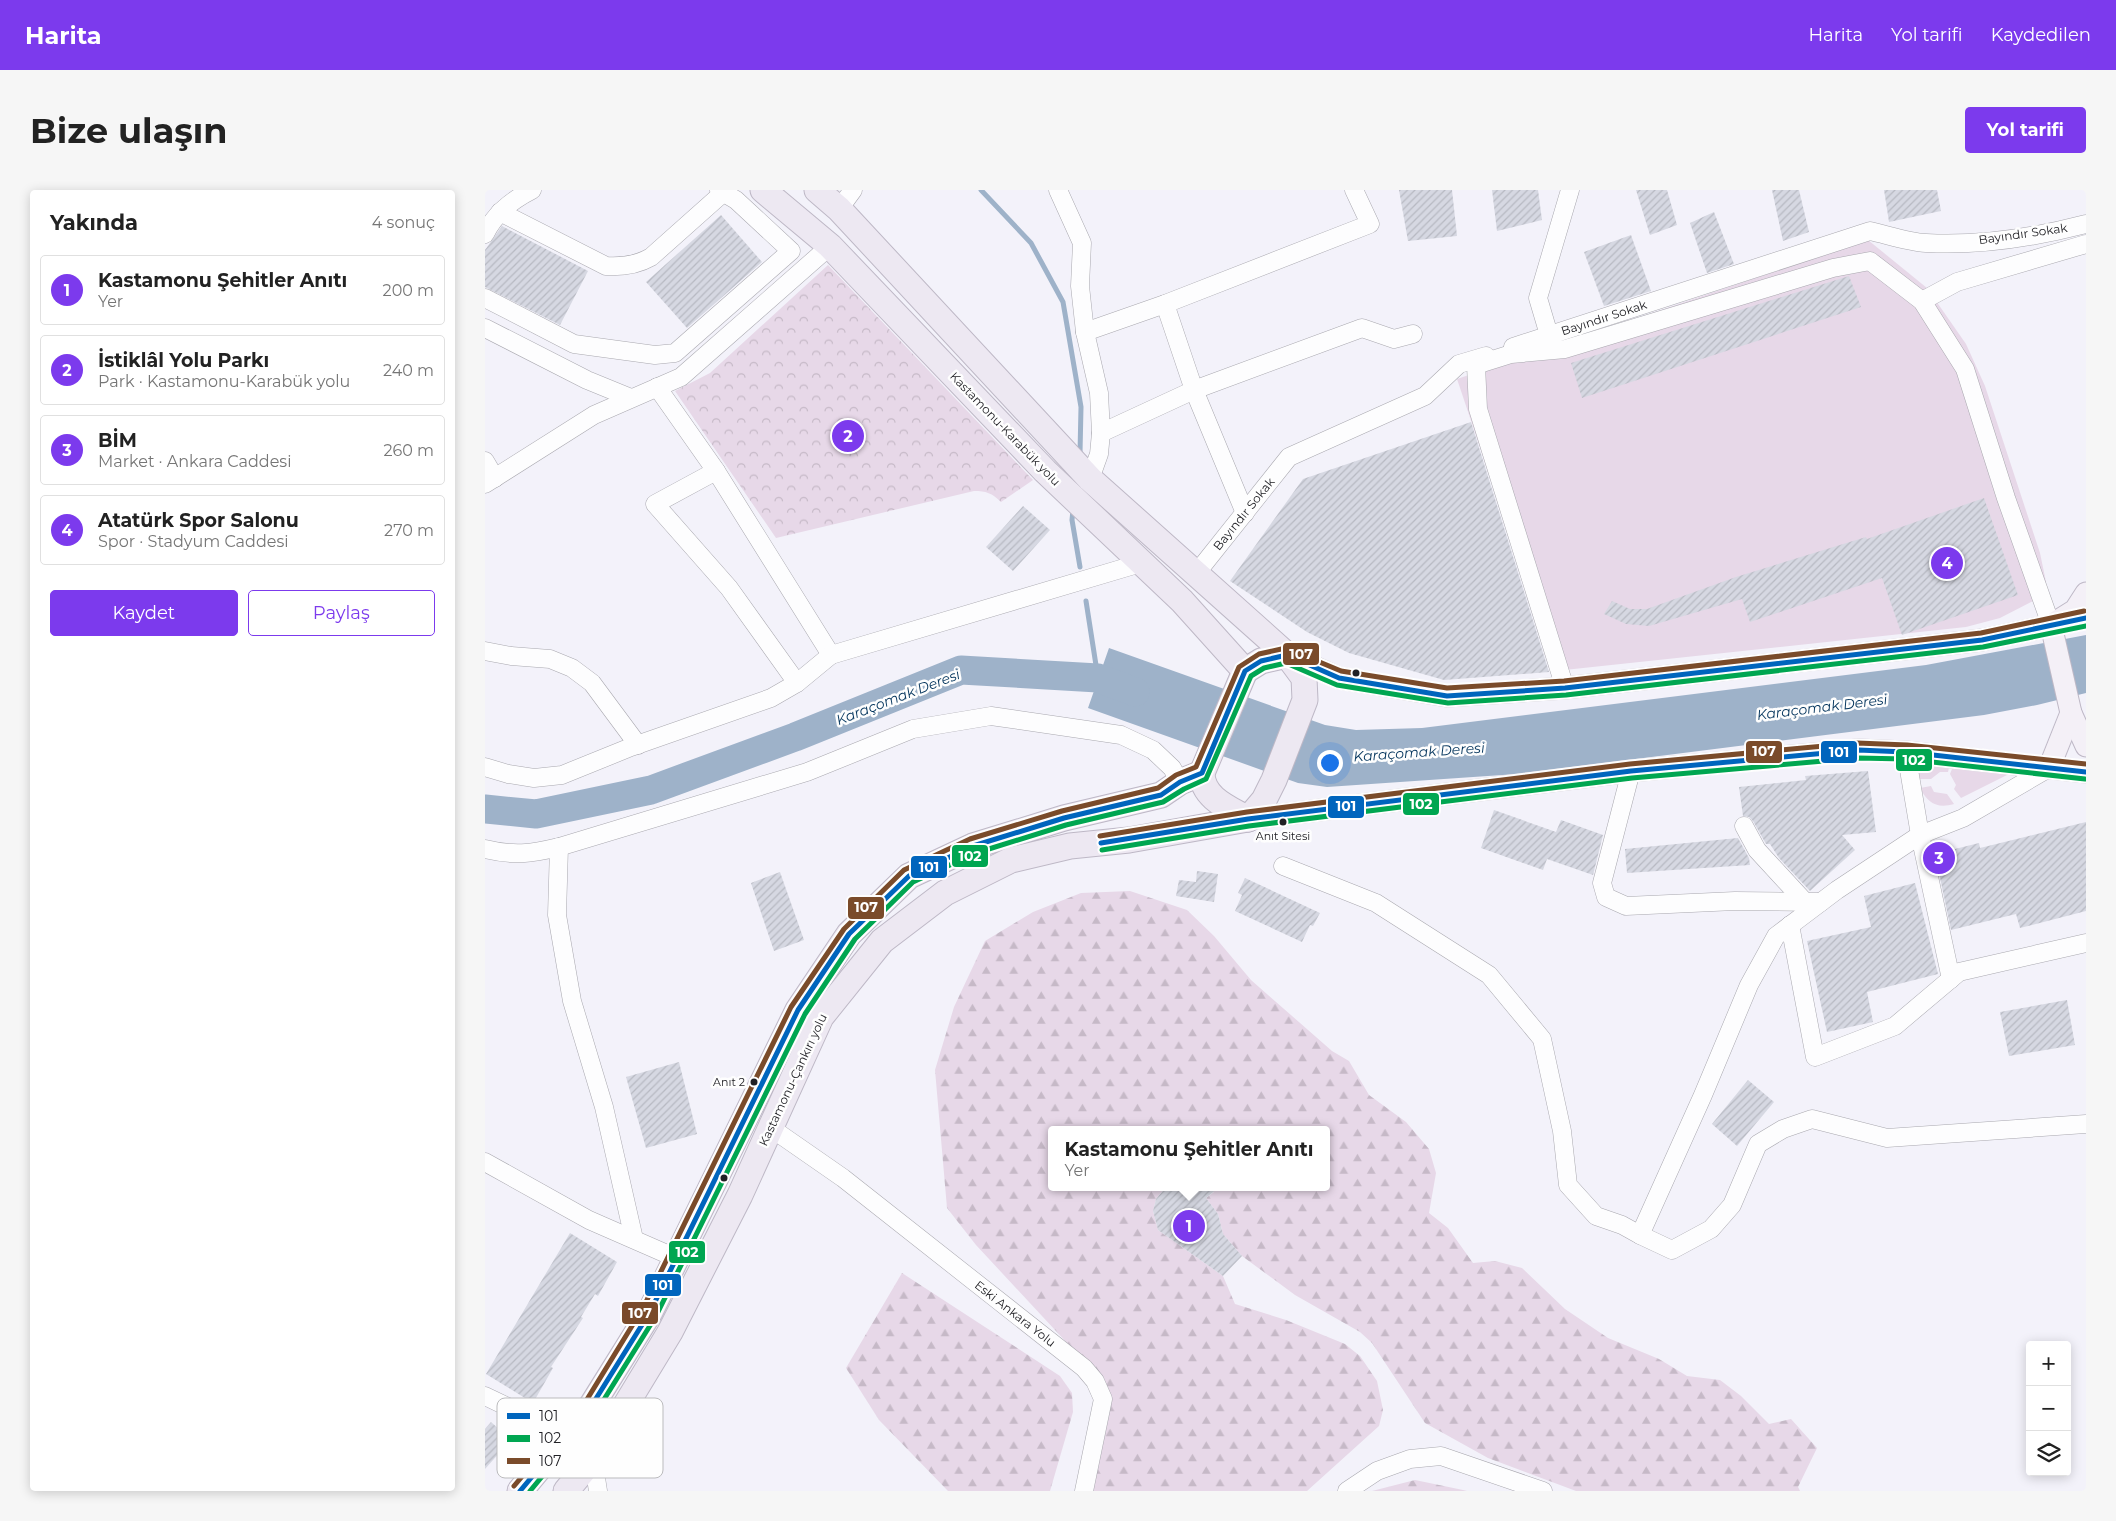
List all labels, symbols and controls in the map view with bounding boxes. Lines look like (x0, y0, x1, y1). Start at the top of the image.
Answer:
text: Harita (25, 21, 102, 50)
text: Harita (1808, 24, 1863, 46)
text: Yol tarifi (1891, 24, 1963, 46)
text: Kaydedilen (1991, 24, 2091, 46)
button: Yol tarifi (1965, 107, 2086, 153)
text: Bize ulaşın (30, 109, 228, 152)
text: Yakında (50, 210, 138, 235)
text: 4 sonuç (372, 213, 435, 232)
street label: Bayındır Sokak (1978, 220, 2069, 247)
text: Kastamonu Şehitler Anıtı (98, 269, 347, 292)
text: 1 (64, 281, 70, 300)
text: 200 m (383, 281, 434, 300)
text: Yer (98, 292, 123, 311)
street label: Bayındır Sokak (1559, 296, 1649, 338)
text: İstiklâl Yolu Parkı (98, 349, 269, 372)
text: 2 (62, 361, 72, 380)
text: 240 m (383, 361, 434, 380)
street label: Kastamonu-Karabük yolu (947, 369, 1064, 489)
text: Park · Kastamonu-Karabük yolu (98, 372, 350, 391)
pin: 2 (832, 417, 864, 455)
text: BİM (98, 429, 137, 452)
text: 3 (62, 441, 72, 460)
text: 260 m (383, 441, 434, 460)
text: Market · Ankara Caddesi (98, 452, 291, 471)
street label: Bayındır Sokak (1210, 474, 1278, 553)
text: Atatürk Spor Salonu (98, 509, 299, 532)
text: 4 (61, 521, 73, 540)
text: 270 m (384, 521, 434, 540)
text: Spor · Stadyum Caddesi (98, 532, 289, 551)
pin: 4 (1931, 544, 1963, 582)
button: Kaydet (50, 590, 238, 636)
button: Paylaş (248, 590, 435, 636)
line badge: 107 (1282, 642, 1320, 666)
text: 107 (1289, 645, 1313, 663)
water label: Karaçomak Deresi (833, 665, 963, 729)
unlabelled marker (1351, 668, 1361, 678)
water label: Karaçomak Deresi (1756, 690, 1889, 724)
water label: Karaçomak Deresi (1353, 738, 1485, 766)
line badge: 107 (1745, 740, 1783, 764)
line badge: 101 (1820, 740, 1858, 764)
text: 107 (1752, 742, 1776, 760)
text: 101 (1829, 743, 1849, 761)
line badge: 102 (1895, 748, 1933, 772)
your location (1317, 750, 1343, 776)
text: 102 (1902, 751, 1926, 769)
line badge: 102 (1402, 792, 1440, 816)
line badge: 101 (1327, 795, 1365, 819)
text: 102 (1409, 795, 1433, 813)
text: 101 (1336, 797, 1356, 815)
marker: Anıt Sitesi (1278, 817, 1288, 827)
place label: Anıt Sitesi (1256, 829, 1310, 843)
pin: 3 (1923, 839, 1955, 877)
line badge: 102 (951, 844, 989, 868)
text: 102 (958, 847, 982, 865)
line badge: 101 (910, 855, 948, 879)
text: 101 (919, 858, 939, 876)
line badge: 107 (847, 896, 885, 920)
text: 107 (854, 898, 878, 916)
street label: Kastamonu-Çankırı yolu (755, 1011, 830, 1148)
place label: Anıt 2 (713, 1075, 745, 1089)
marker: Anıt 2 (749, 1077, 759, 1087)
popup (1048, 1126, 1330, 1191)
text: Kastamonu Şehitler Anıtı (1064, 1138, 1314, 1161)
text: Yer (1064, 1161, 1090, 1180)
unlabelled marker (719, 1173, 729, 1183)
pin: 1 (1173, 1207, 1205, 1245)
line badge: 102 (668, 1240, 706, 1264)
text: 102 (675, 1243, 699, 1261)
line badge: 101 (644, 1273, 682, 1297)
text: 101 (653, 1276, 673, 1294)
street label: Eski Ankara Yolu (972, 1277, 1059, 1350)
line badge: 107 (621, 1301, 659, 1325)
text: 107 (628, 1304, 652, 1322)
map controls (2026, 1341, 2071, 1476)
button: + (2026, 1341, 2071, 1386)
button: − (2026, 1386, 2071, 1431)
legend (497, 1398, 663, 1478)
text: 101 (539, 1407, 558, 1425)
text: 102 (539, 1429, 561, 1447)
button: layers (2026, 1431, 2071, 1476)
text: 107 (539, 1452, 561, 1470)

